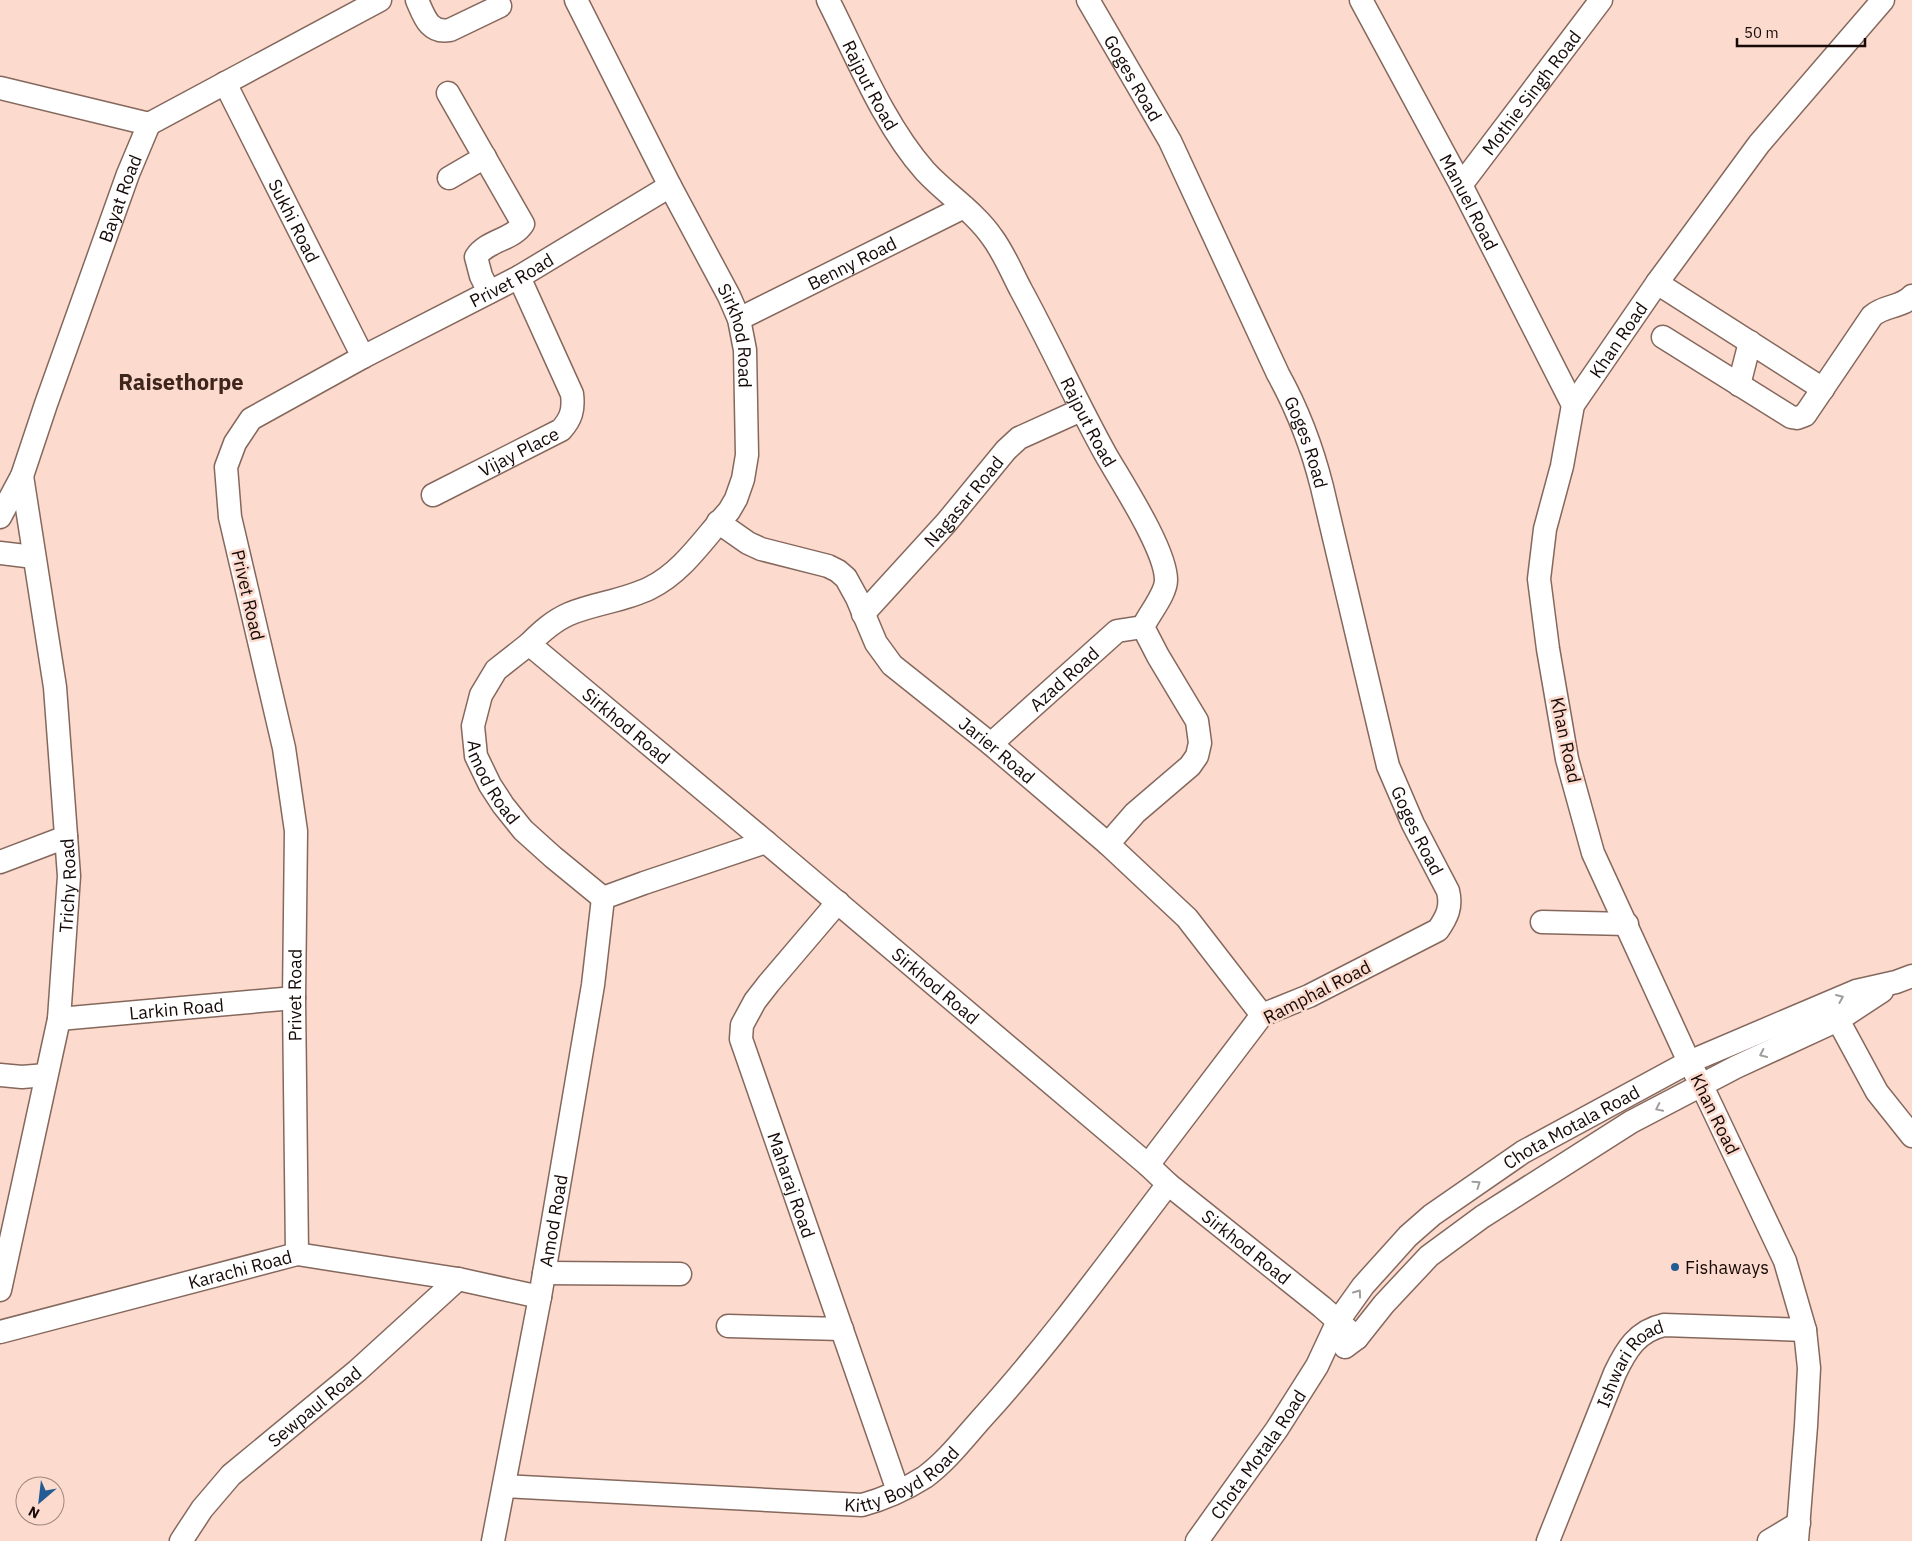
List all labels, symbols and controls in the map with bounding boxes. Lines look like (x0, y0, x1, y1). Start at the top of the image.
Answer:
scale bar (1737, 15, 1864, 47)
text: 50 m (1744, 23, 1779, 42)
street label: Mothie Singh Road (1476, 26, 1586, 159)
street label: Goges Road (1099, 30, 1167, 125)
street label: Rajput Road (838, 36, 904, 134)
street label: Manuel Road (1435, 150, 1504, 254)
street label: Bayat Road (93, 151, 146, 245)
street label: Sukhi Road (264, 175, 325, 266)
street label: Benny Road (803, 231, 900, 295)
street label: Privet Road (465, 247, 558, 312)
street label: Sirkhod Road (713, 279, 757, 388)
street label: Khan Road (1584, 297, 1652, 382)
district label: Raisethorpe (118, 367, 244, 396)
street label: Rajput Road (1056, 373, 1122, 471)
street label: Goges Road (1280, 392, 1333, 490)
street label: Vijay Place (475, 422, 563, 481)
street label: Nagasar Road (918, 451, 1008, 552)
street label: Privet Road (226, 547, 270, 643)
street label: Azad Road (1024, 641, 1104, 716)
street label: Sirkhod Road (578, 682, 675, 769)
street label: Khan Road (1546, 695, 1586, 785)
street label: Jarier Road (955, 712, 1040, 788)
street label: Amod Road (463, 739, 525, 829)
street label: Goges Road (1386, 782, 1449, 879)
street label: Trichy Road (54, 838, 81, 934)
street label: Sirkhod Road (887, 942, 984, 1029)
street label: Privet Road (282, 949, 306, 1041)
street label: Ramphal Road (1259, 955, 1375, 1029)
street label: Larkin Road (128, 993, 225, 1024)
one-way arrow (1835, 993, 1844, 1004)
one-way arrow (1759, 1048, 1768, 1058)
street label: Khan Road (1686, 1070, 1744, 1158)
street label: Chota Motala Road (1498, 1080, 1643, 1174)
one-way arrow (1655, 1102, 1664, 1112)
street label: Maharaj Road (763, 1129, 821, 1241)
street label: Amod Road (534, 1173, 572, 1269)
one-way arrow (1471, 1181, 1481, 1190)
street label: Sirkhod Road (1197, 1204, 1296, 1289)
street label: Karachi Road (185, 1244, 294, 1294)
place label: Fishaways (1685, 1256, 1769, 1279)
marker: Fishaways (1669, 1261, 1681, 1273)
one-way arrow (1352, 1290, 1361, 1299)
street label: Ishwari Road (1591, 1314, 1666, 1411)
street label: Sewpaul Road (263, 1361, 366, 1452)
street label: Chota Motala Road (1205, 1385, 1311, 1524)
street label: Kitty Boyd Road (844, 1441, 964, 1517)
north arrow (15, 1476, 65, 1526)
text: N (25, 1502, 43, 1523)

